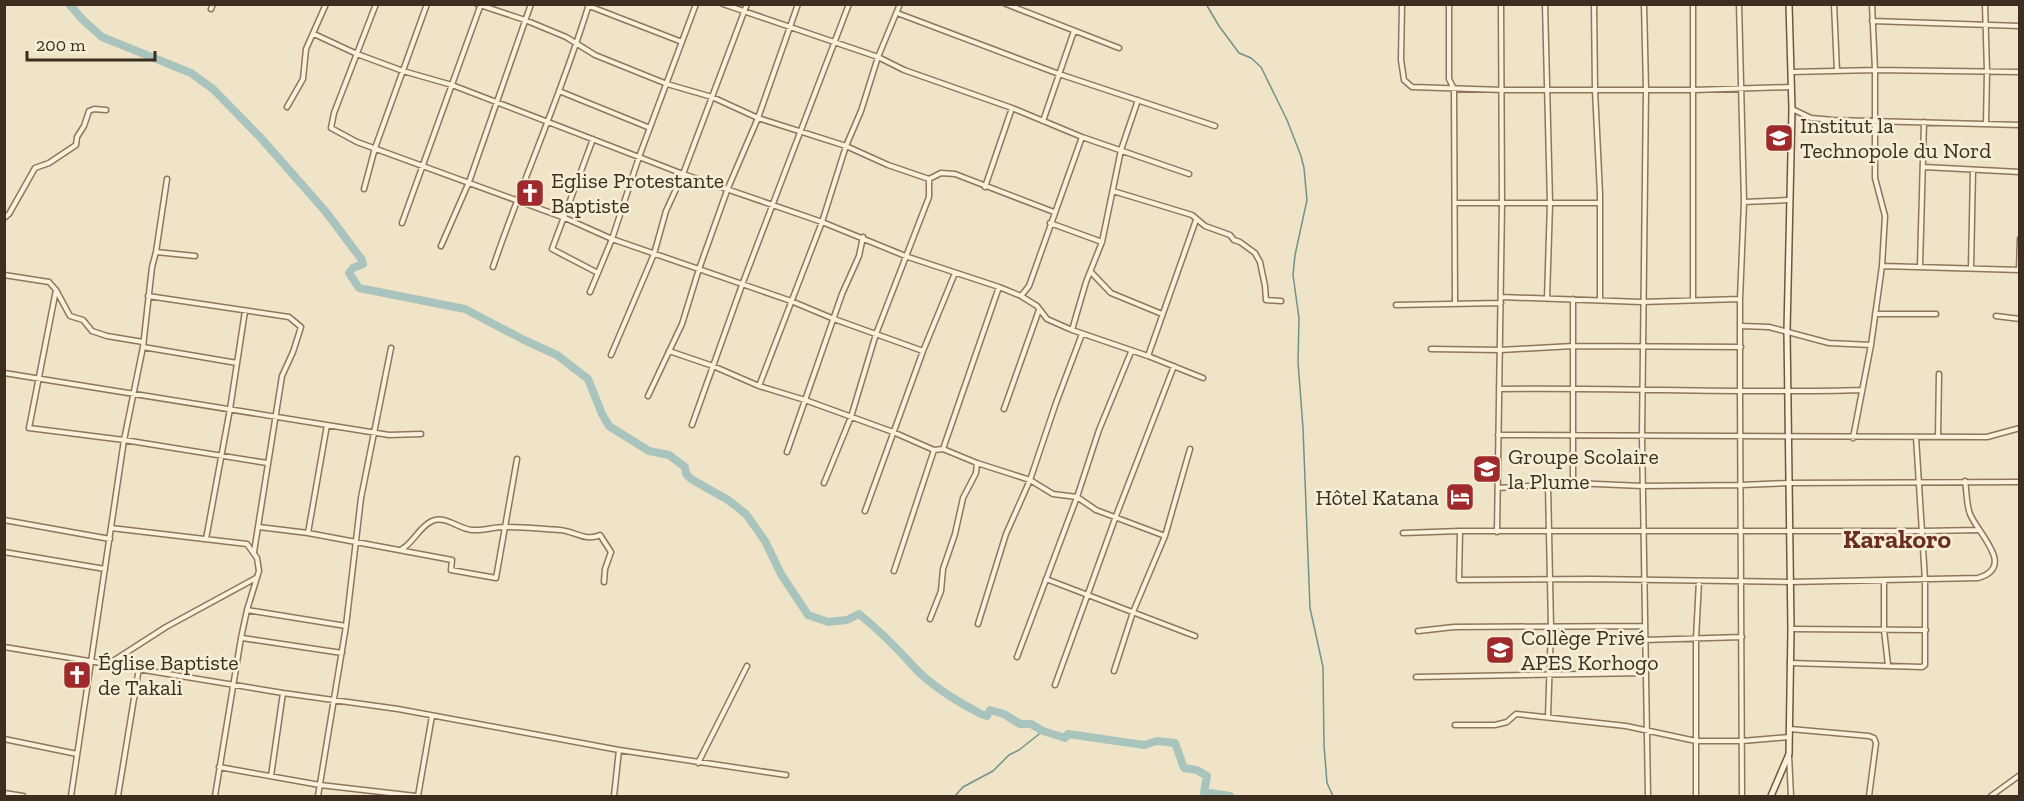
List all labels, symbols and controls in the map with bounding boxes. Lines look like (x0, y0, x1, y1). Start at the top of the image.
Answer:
scale bar (27, 24, 154, 62)
text: 200 m (36, 34, 86, 56)
place label: Institut la Technopole du Nord (1800, 112, 1991, 164)
school or university icon: Institut la Technopole du Nord (1763, 122, 1795, 154)
place label: Eglise Protestante Baptiste (551, 167, 724, 219)
church icon: Eglise Protestante Baptiste (514, 177, 546, 209)
place label: Groupe Scolaire la Plume (1508, 443, 1659, 495)
school or university icon: Groupe Scolaire la Plume (1471, 453, 1503, 485)
hotel icon: Hôtel Katana (1444, 481, 1476, 513)
place label: Hôtel Katana (1315, 484, 1439, 511)
district label: Karakoro (1843, 523, 1952, 555)
place label: Collège Privé APES Korhogo (1521, 624, 1658, 676)
school or university icon: Collège Privé APES Korhogo (1484, 634, 1516, 666)
place label: Église Baptiste de Takali (98, 649, 238, 701)
church icon: Église Baptiste de Takali (61, 659, 93, 691)

